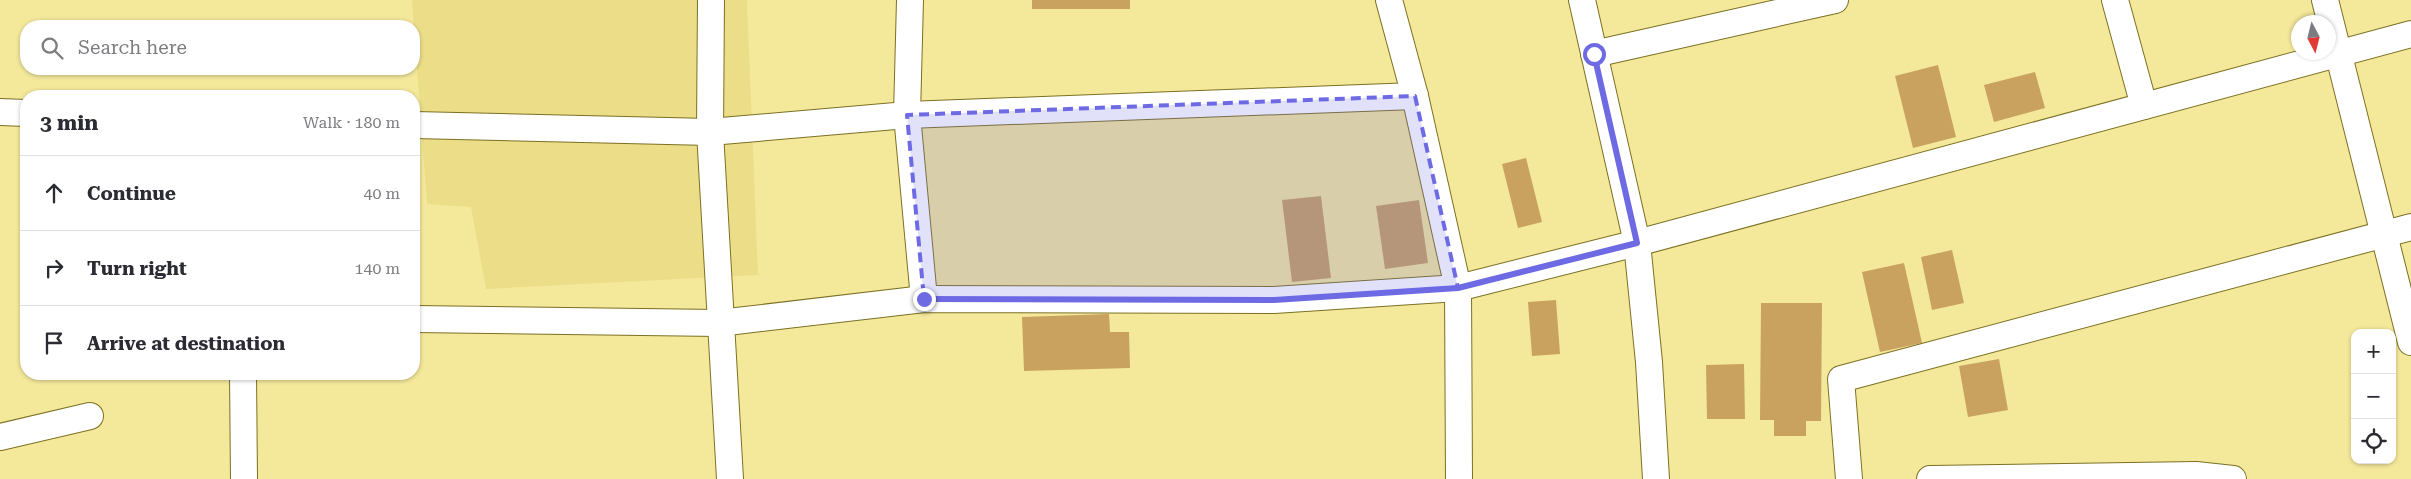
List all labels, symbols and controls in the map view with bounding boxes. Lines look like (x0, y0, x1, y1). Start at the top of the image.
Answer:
north arrow (2291, 15, 2336, 60)
search box (20, 20, 420, 75)
icon: search (38, 34, 66, 62)
text: Search here (78, 36, 187, 59)
route start (1583, 43, 1606, 66)
text: 3 min (40, 111, 98, 135)
text: Walk · 180 m (303, 113, 400, 132)
icon: ahead (40, 179, 68, 207)
text: Continue (87, 182, 176, 205)
text: 40 m (363, 184, 400, 203)
icon: right (40, 254, 68, 282)
text: Turn right (87, 257, 187, 280)
text: 140 m (354, 259, 400, 278)
route end (913, 288, 936, 311)
icon: arrive (40, 329, 68, 357)
map controls (2351, 329, 2396, 464)
button: + (2351, 329, 2396, 374)
text: Arrive at destination (87, 332, 285, 355)
button: − (2351, 374, 2396, 419)
button: locate (2351, 419, 2396, 464)

